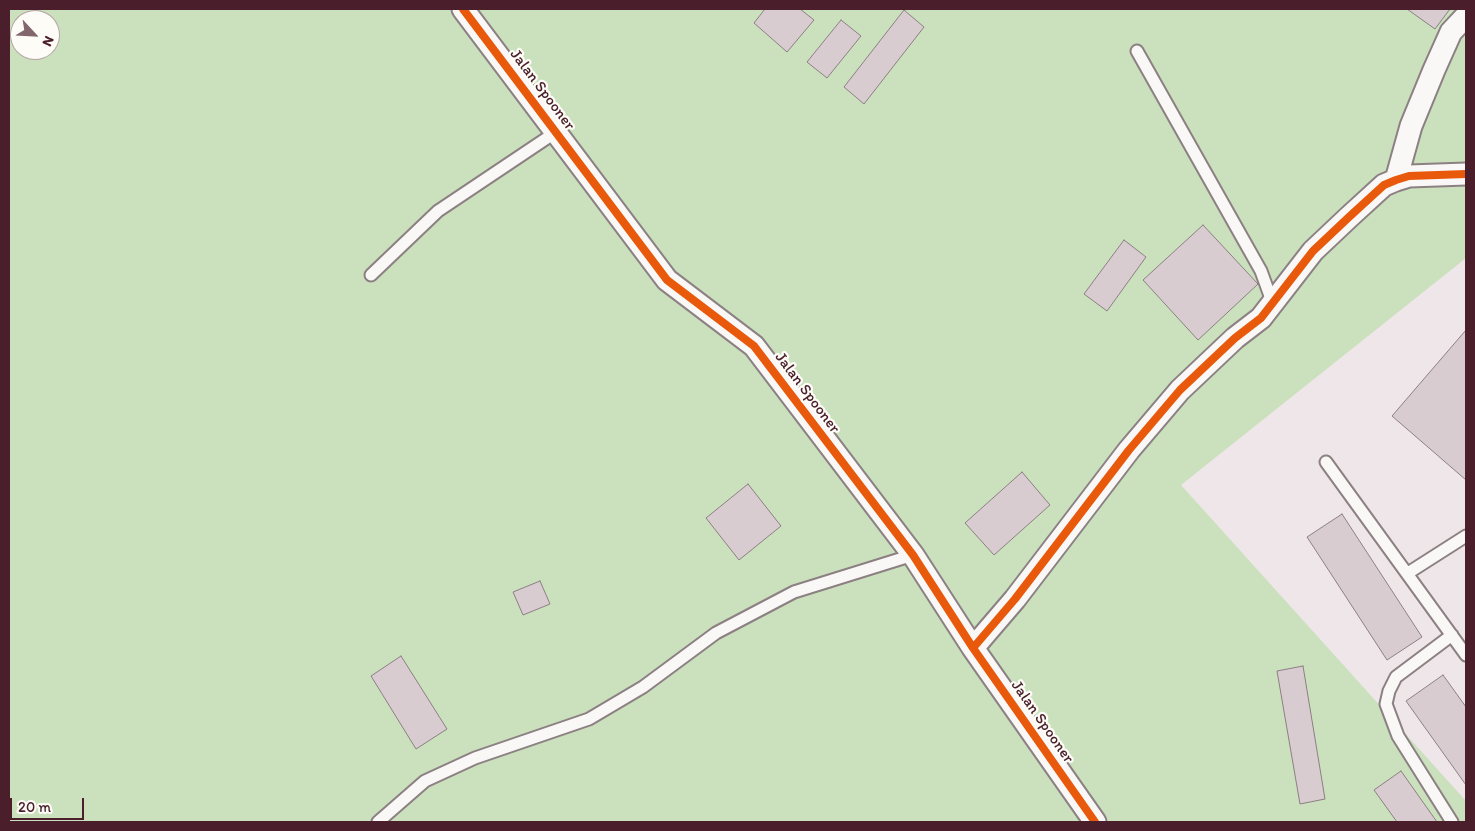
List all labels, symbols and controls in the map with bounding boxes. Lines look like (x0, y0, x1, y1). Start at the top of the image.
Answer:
north arrow (10, 10, 60, 60)
text: N (38, 33, 58, 49)
street label: Jalan Spooner (505, 46, 579, 134)
street label: Jalan Spooner (770, 349, 844, 437)
street label: Jalan Spooner (1006, 677, 1078, 767)
scale bar (12, 788, 86, 820)
text: 20 m (18, 798, 51, 816)

